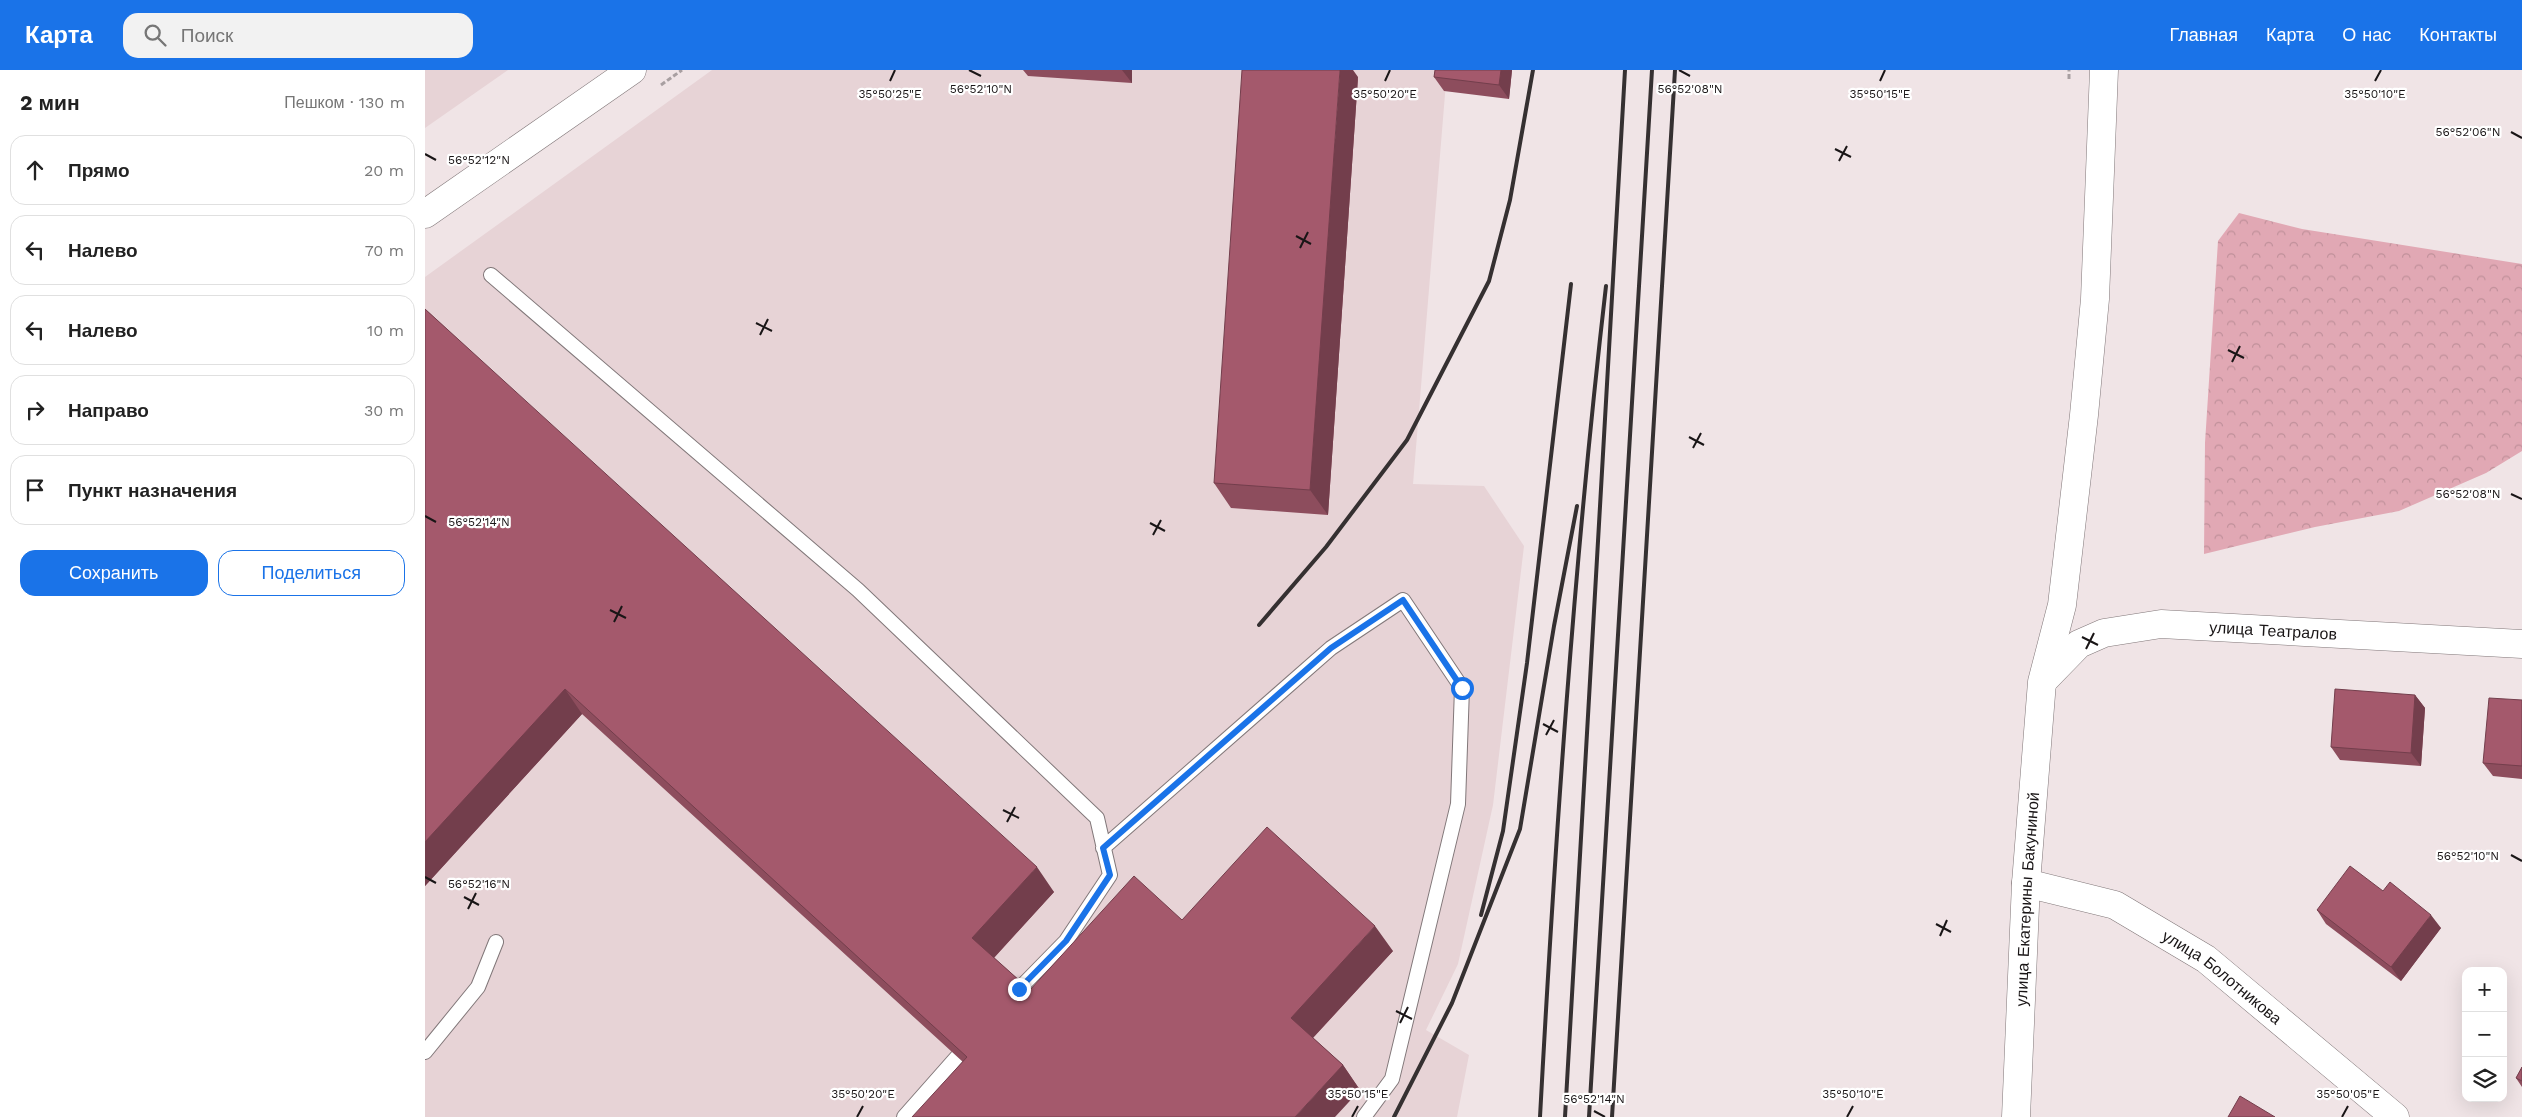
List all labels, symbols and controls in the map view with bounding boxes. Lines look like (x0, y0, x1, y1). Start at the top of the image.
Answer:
search box (123, 13, 473, 58)
text: Карта (25, 21, 93, 49)
icon: search (141, 21, 169, 49)
text: Поиск (181, 24, 233, 47)
text: Главная (2169, 24, 2238, 45)
text: Карта (2266, 24, 2314, 45)
text: О нас (2342, 24, 2391, 45)
text: Контакты (2419, 24, 2497, 45)
text: 56°52'10"N (950, 82, 1012, 96)
text: 56°52'08"N (1657, 82, 1723, 96)
text: 35°50'25"E (858, 87, 922, 101)
text: 35°50'20"E (1353, 87, 1417, 101)
text: 35°50'15"E (1850, 87, 1911, 101)
text: 35°50'10"E (2344, 87, 2406, 101)
text: 2 мин (20, 90, 80, 115)
text: Пешком · 130 m (284, 93, 405, 112)
text: 56°52'06"N (2436, 125, 2501, 139)
text: 56°52'12"N (448, 153, 510, 167)
icon: ahead (21, 156, 49, 184)
text: Прямо (68, 159, 130, 182)
text: 20 m (364, 161, 404, 180)
icon: left (21, 236, 49, 264)
text: Налево (68, 239, 138, 262)
text: 70 m (365, 241, 404, 260)
icon: left (21, 316, 49, 344)
text: Налево (68, 319, 138, 342)
text: 10 m (367, 321, 404, 340)
icon: right (21, 396, 49, 424)
text: Направо (68, 399, 149, 422)
text: 30 m (364, 401, 404, 420)
icon: arrive (21, 476, 49, 504)
text: Пункт назначения (68, 479, 237, 502)
text: 56°52'08"N (2435, 487, 2501, 501)
text: 56°52'14"N (448, 515, 510, 529)
button: Сохранить (20, 550, 208, 596)
button: Поделиться (218, 550, 405, 596)
street label: улица Театралов (2209, 617, 2338, 643)
route start (1451, 677, 1474, 700)
street label: улица Екатерины Бакуниной (2011, 791, 2043, 1007)
text: 56°52'10"N (2437, 849, 2499, 863)
text: 56°52'16"N (448, 877, 510, 891)
street label: улица Болотникова (2159, 926, 2286, 1028)
map controls (2462, 967, 2507, 1102)
button: + (2462, 967, 2507, 1012)
route end (1008, 978, 1031, 1001)
button: − (2462, 1012, 2507, 1057)
button: layers (2462, 1057, 2507, 1102)
text: 35°50'20"E (831, 1087, 895, 1101)
text: 35°50'15"E (1328, 1087, 1389, 1101)
text: 35°50'10"E (1822, 1087, 1884, 1101)
text: 35°50'05"E (2316, 1087, 2380, 1101)
text: 56°52'14"N (1563, 1092, 1625, 1106)

